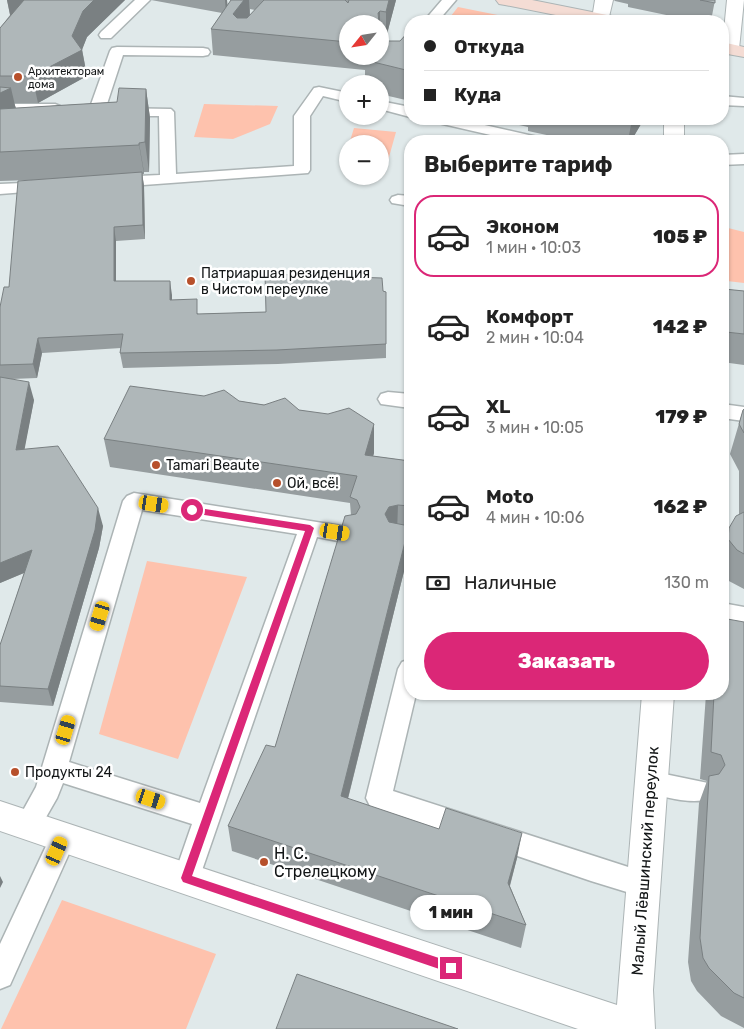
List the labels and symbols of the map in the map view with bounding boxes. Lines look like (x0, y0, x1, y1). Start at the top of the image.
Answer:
north arrow (339, 15, 389, 65)
place label: Архитекторам дома (28, 65, 104, 91)
marker: Архитекторам дома (12, 71, 24, 83)
place label: Патриаршая резиденция в Чистом переулке (201, 265, 370, 298)
marker: Патриаршая резиденция в Чистом переулке (185, 275, 197, 287)
place label: Tamari Beaute (166, 457, 260, 474)
marker: Tamari Beaute (150, 459, 162, 471)
place label: Ой, всё! (287, 475, 339, 492)
marker: Ой, всё! (271, 477, 283, 489)
car (138, 494, 169, 514)
route start (181, 499, 203, 521)
car (319, 522, 350, 542)
car (88, 599, 111, 633)
car (54, 713, 77, 747)
street label: Малый Лёвшинский переулок (628, 745, 663, 976)
place label: Продукты 24 (25, 764, 113, 781)
marker: Продукты 24 (9, 766, 21, 778)
car (134, 787, 167, 811)
car (44, 834, 69, 868)
place label: Н. С. Стрелецкому (274, 844, 377, 881)
marker: Н. С. Стрелецкому (258, 856, 270, 868)
callout: 1 мин (410, 896, 492, 930)
route end (440, 957, 462, 979)

